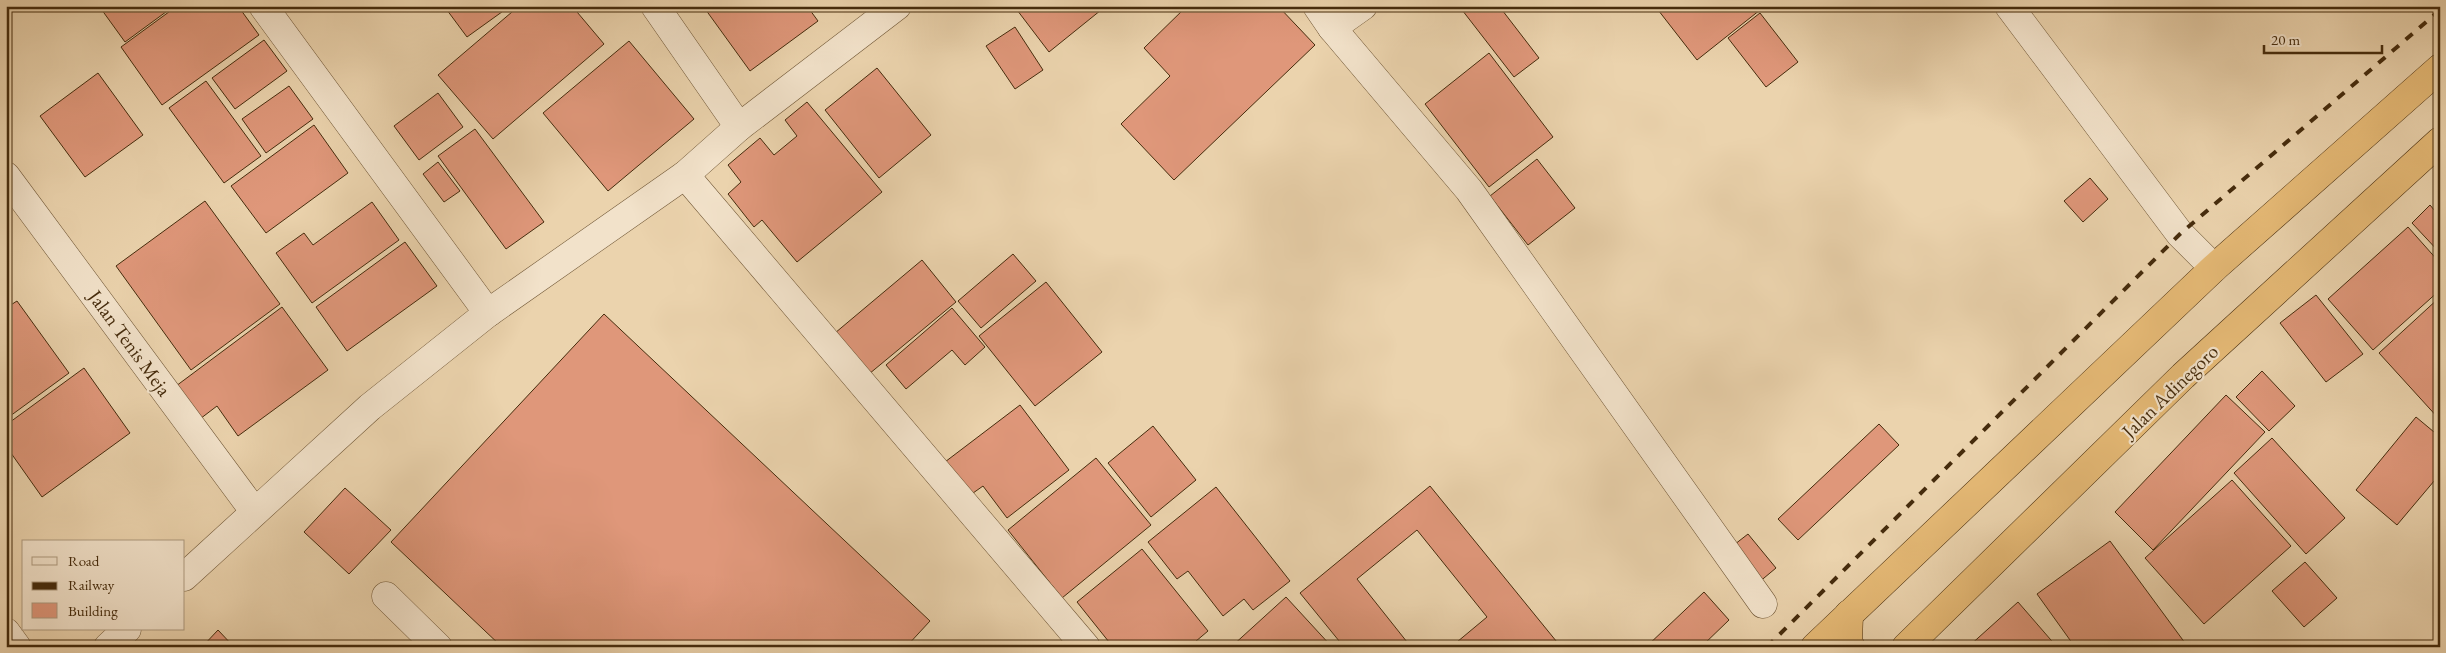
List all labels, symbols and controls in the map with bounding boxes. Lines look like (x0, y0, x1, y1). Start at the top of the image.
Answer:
scale bar (2264, 22, 2381, 54)
text: 20 m (2271, 30, 2300, 49)
street label: Jalan Tenis Meja (82, 283, 177, 401)
street label: Jalan Adinegoro (2115, 338, 2224, 445)
legend (22, 540, 185, 630)
text: Road (68, 551, 100, 570)
text: Railway (68, 575, 115, 594)
text: Building (68, 601, 118, 620)

